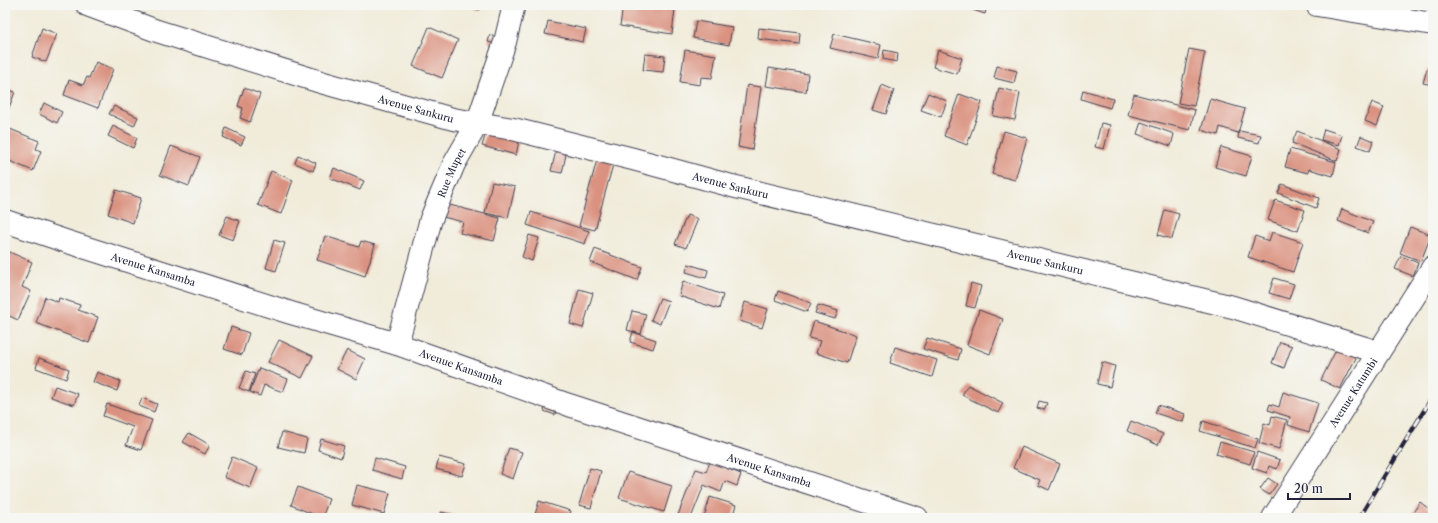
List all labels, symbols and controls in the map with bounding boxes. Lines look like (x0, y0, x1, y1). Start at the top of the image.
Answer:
street label: Avenue Sankuru (375, 92, 455, 126)
street label: Rue Mupet (435, 145, 469, 200)
street label: Avenue Sankuru (690, 169, 770, 202)
street label: Avenue Sankuru (1005, 246, 1085, 278)
street label: Avenue Kansamba (108, 250, 198, 289)
street label: Avenue Kansamba (417, 346, 505, 388)
street label: Avenue Katumbi (1326, 356, 1380, 430)
street label: Avenue Kansamba (724, 450, 814, 490)
scale bar (1288, 475, 1350, 501)
text: 20 m (1294, 481, 1323, 496)

